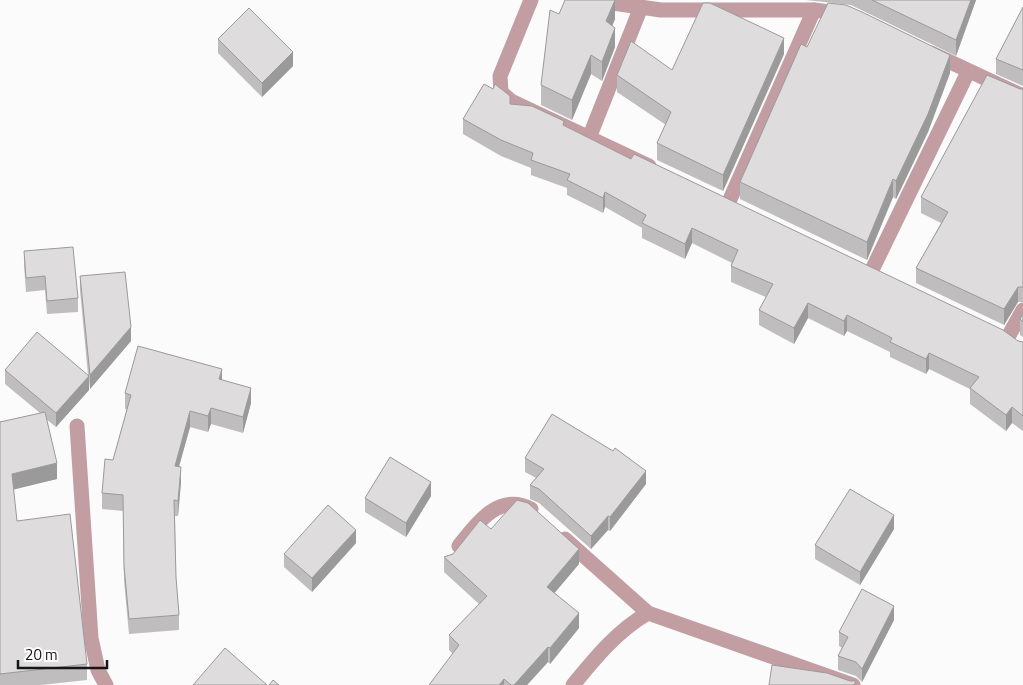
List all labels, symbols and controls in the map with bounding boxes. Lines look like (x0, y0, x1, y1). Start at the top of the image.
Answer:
scale bar (18, 638, 106, 670)
text: 20 m (25, 643, 58, 666)

